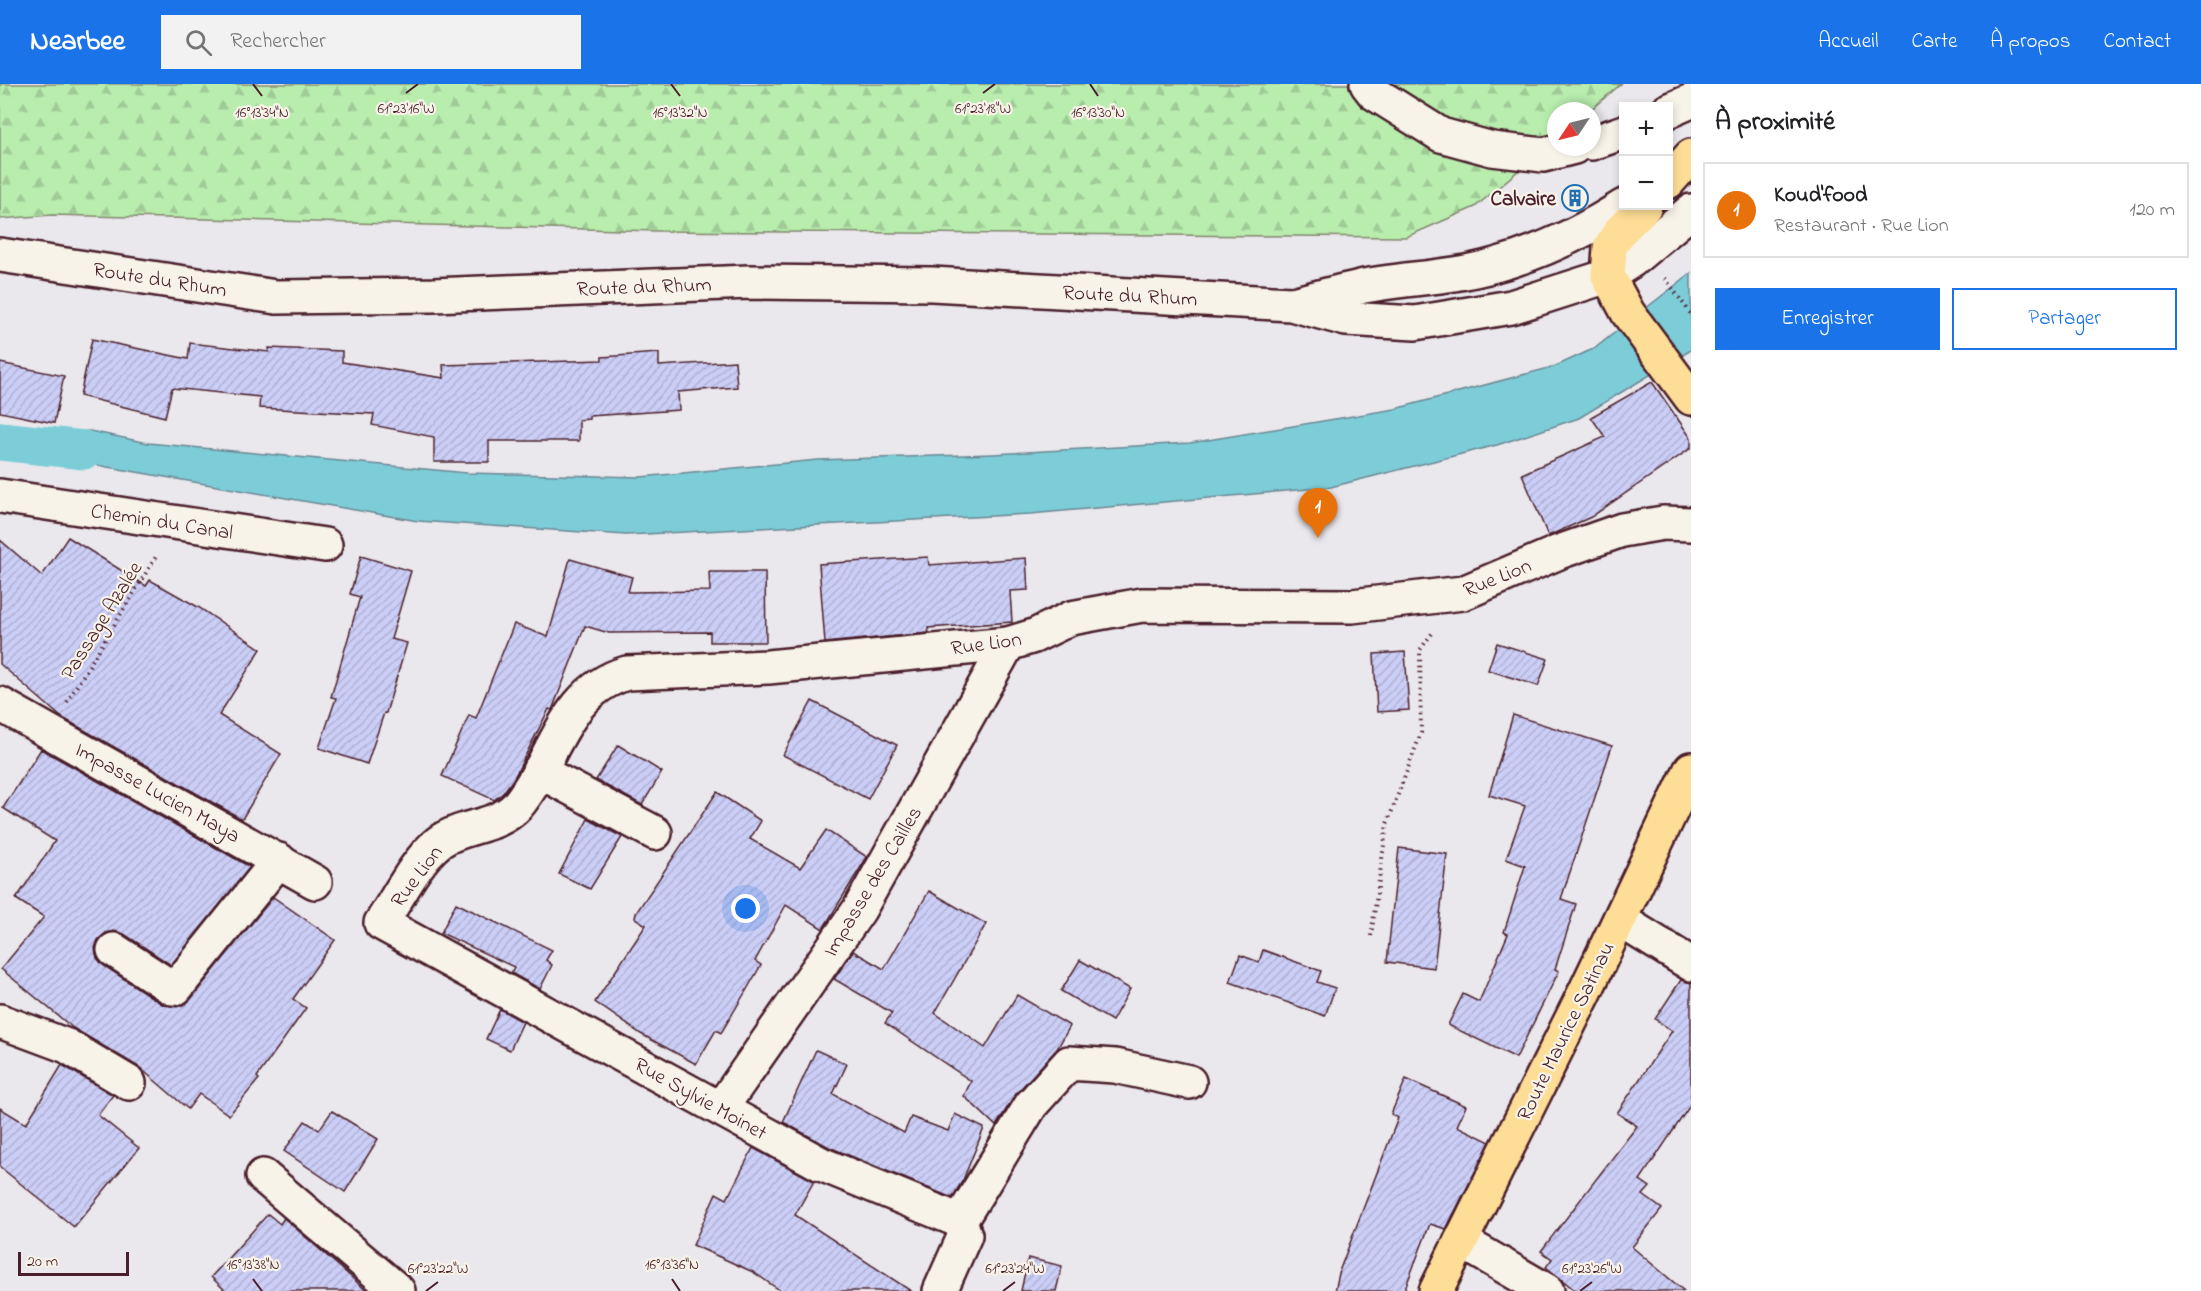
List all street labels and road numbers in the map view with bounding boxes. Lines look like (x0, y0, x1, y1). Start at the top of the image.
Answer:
street label: Route du Rhum (91, 256, 229, 306)
street label: Route du Rhum (576, 271, 712, 305)
street label: Route du Rhum (1062, 278, 1198, 316)
street label: Chemin du Canal (88, 497, 235, 549)
street label: Rue Lion (1459, 552, 1536, 606)
street label: Passage Azalée (54, 556, 153, 687)
street label: Rue Lion (949, 625, 1024, 665)
street label: Impasse Lucien Maya (68, 736, 245, 853)
street label: Impasse des Cailles (817, 801, 931, 963)
street label: Rue Lion (384, 840, 451, 915)
street label: Route Maurice Satinau (1510, 937, 1623, 1126)
street label: Rue Sylvie Moinet (627, 1051, 772, 1150)

